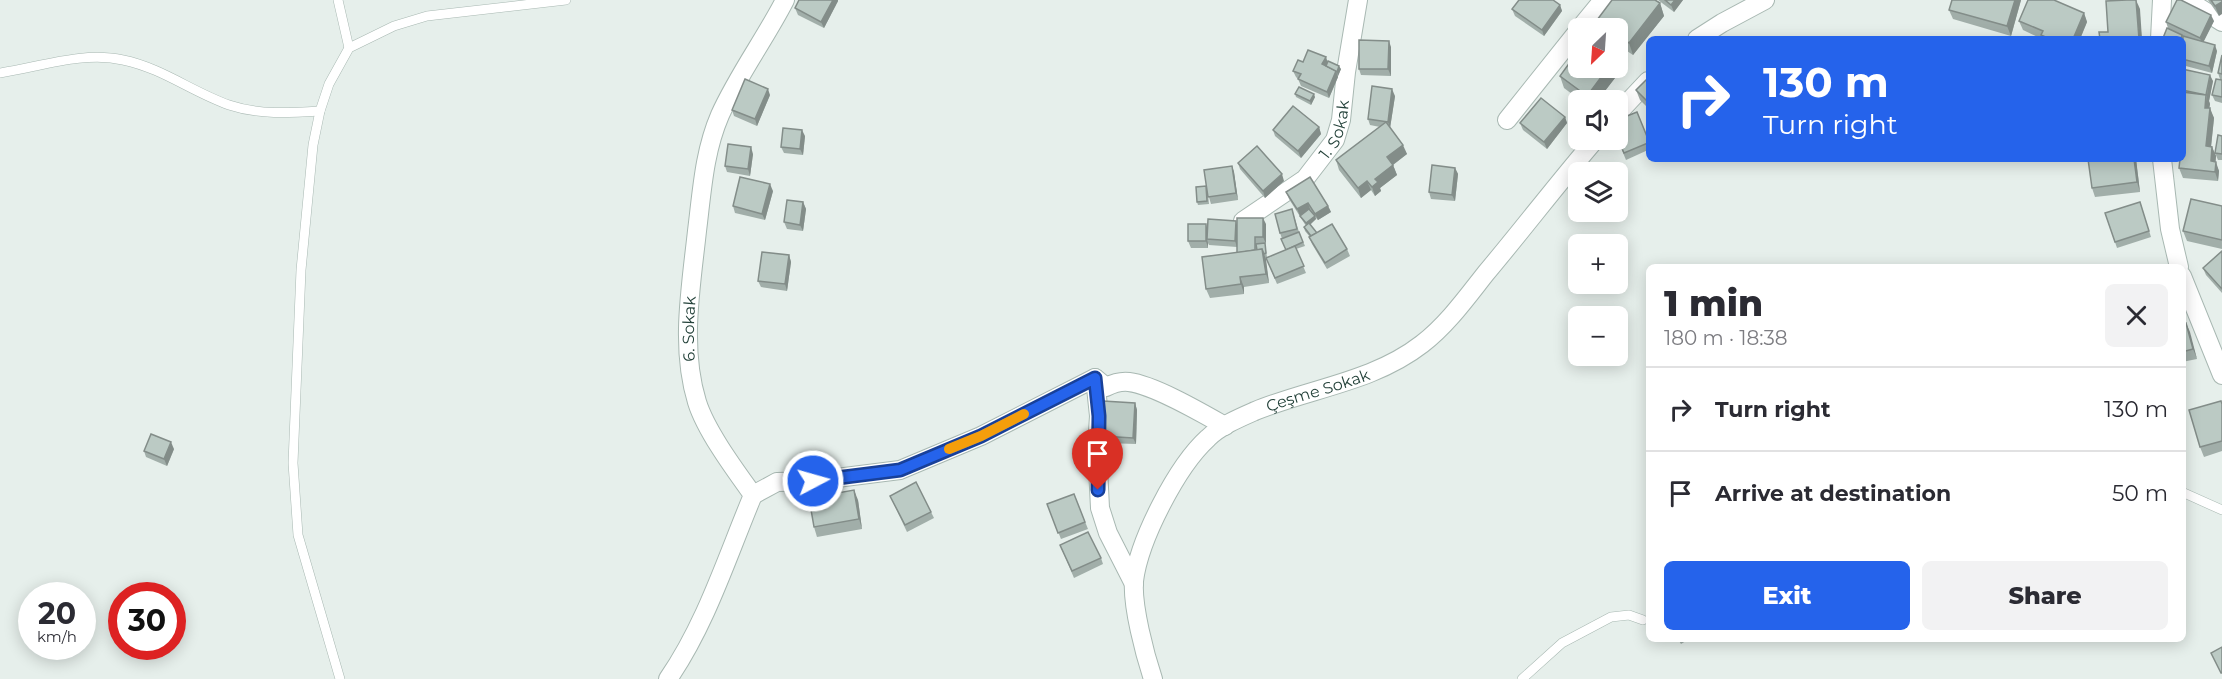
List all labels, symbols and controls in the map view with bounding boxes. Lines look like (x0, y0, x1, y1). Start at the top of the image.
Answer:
north arrow (1568, 18, 1628, 78)
map controls (1568, 18, 1628, 366)
text: 130 m (1763, 56, 1889, 108)
icon: right (1664, 60, 1742, 138)
button: sound (1568, 90, 1628, 150)
street label: 1. Sokak (1315, 99, 1353, 163)
text: Turn right (1763, 108, 1898, 141)
button: layers (1568, 162, 1628, 222)
button: + (1568, 234, 1628, 294)
text: 1 min (1664, 281, 1763, 325)
button: close (2105, 284, 2168, 347)
street label: 6. Sokak (679, 295, 700, 363)
button: − (1568, 306, 1628, 366)
text: 180 m · 18:38 (1664, 326, 1787, 350)
street label: Çeşme Sokak (1263, 365, 1373, 416)
icon: right (1664, 393, 1697, 426)
text: Turn right (1715, 396, 1830, 423)
text: 130 m (2104, 396, 2168, 423)
pin (1072, 428, 1123, 490)
icon: arrive (1081, 437, 1114, 470)
position arrow (781, 449, 845, 513)
icon: arrive (1664, 477, 1697, 510)
text: Arrive at destination (1715, 480, 1951, 507)
text: 50 m (2112, 480, 2168, 507)
button: Exit (1664, 561, 1910, 630)
button: Share (1922, 561, 2168, 630)
speed limit sign: 30 (108, 582, 186, 660)
text: 20 (38, 595, 76, 632)
text: km/h (37, 627, 77, 646)

